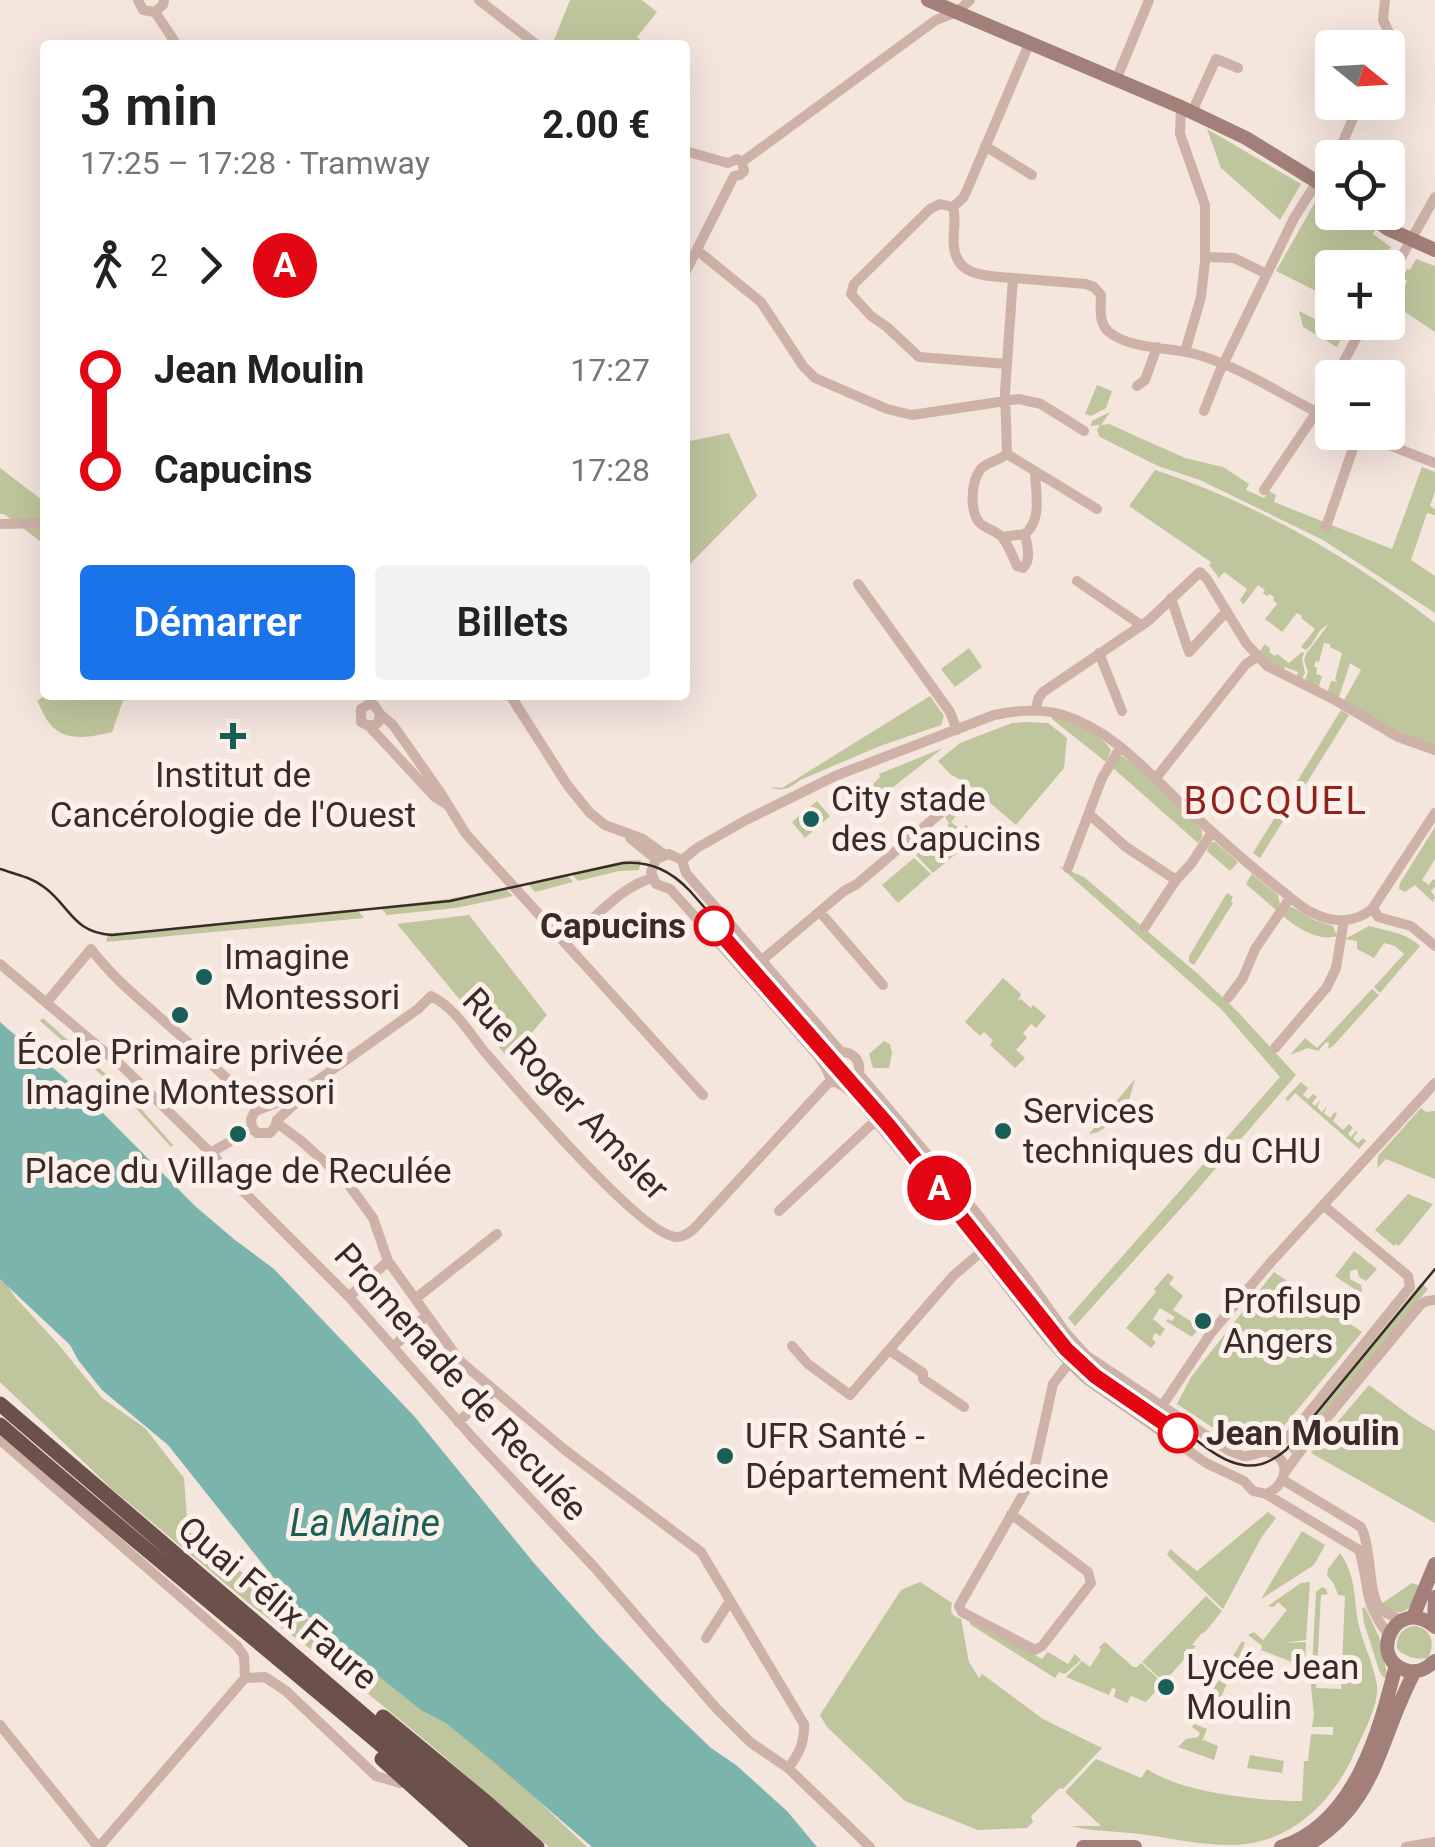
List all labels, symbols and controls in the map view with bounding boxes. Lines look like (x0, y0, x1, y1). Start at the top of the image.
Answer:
north arrow (1315, 30, 1405, 120)
map controls (1315, 30, 1405, 450)
text: 3 min (80, 74, 218, 138)
text: 2.00 € (542, 103, 650, 147)
button: locate (1315, 140, 1405, 230)
text: 17:25 – 17:28 · Tramway (80, 144, 430, 182)
icon: walk (80, 238, 135, 293)
icon: forward (183, 238, 238, 293)
text: A (273, 245, 297, 286)
text: 2 (150, 246, 168, 284)
button: + (1315, 250, 1405, 340)
text: Jean Moulin (154, 348, 364, 392)
text: 17:27 (570, 351, 650, 389)
button: − (1315, 360, 1405, 450)
text: Capucins (154, 448, 313, 492)
text: 17:28 (570, 451, 650, 489)
button: Démarrer (80, 565, 355, 680)
button: Billets (375, 565, 650, 680)
marker: Institut de Cancérologie de l'Ouest (220, 723, 246, 749)
place label: Institut de Cancérologie de l'Ouest (50, 755, 416, 836)
place label: City stade des Capucins (831, 779, 1041, 860)
district label: BOCQUEL (1184, 779, 1368, 823)
marker: City stade des Capucins (800, 808, 822, 830)
place label: Capucins (540, 906, 686, 947)
marker: Capucins (695, 907, 733, 945)
place label: Imagine Montessori (224, 937, 400, 1018)
marker: Imagine Montessori (193, 966, 215, 988)
street label: Rue Roger Amsler (454, 980, 677, 1209)
marker: École Primaire privée Imagine Montessori (169, 1004, 191, 1026)
place label: École Primaire privée Imagine Montessori (17, 1032, 343, 1113)
place label: Services techniques du CHU (1023, 1091, 1321, 1172)
marker: Services techniques du CHU (992, 1120, 1014, 1142)
marker: Place du Village de Reculée (227, 1123, 249, 1145)
place label: Place du Village de Reculée (24, 1151, 452, 1192)
line badge: A (906, 1156, 972, 1220)
text: A (927, 1168, 951, 1209)
street label: Promenade de Reculée (325, 1235, 596, 1529)
place label: Profilsup Angers (1223, 1281, 1361, 1362)
marker: Profilsup Angers (1192, 1310, 1214, 1332)
place label: Jean Moulin (1206, 1413, 1400, 1454)
marker: Jean Moulin (1159, 1414, 1197, 1452)
place label: UFR Santé - Département Médecine (745, 1416, 1109, 1497)
marker: UFR Santé - Département Médecine (714, 1445, 736, 1467)
water label: La Maine (290, 1501, 440, 1545)
street label: Quai Félix Faure (170, 1508, 386, 1699)
place label: Lycée Jean Moulin (1186, 1647, 1359, 1728)
marker: Lycée Jean Moulin (1155, 1676, 1177, 1698)

